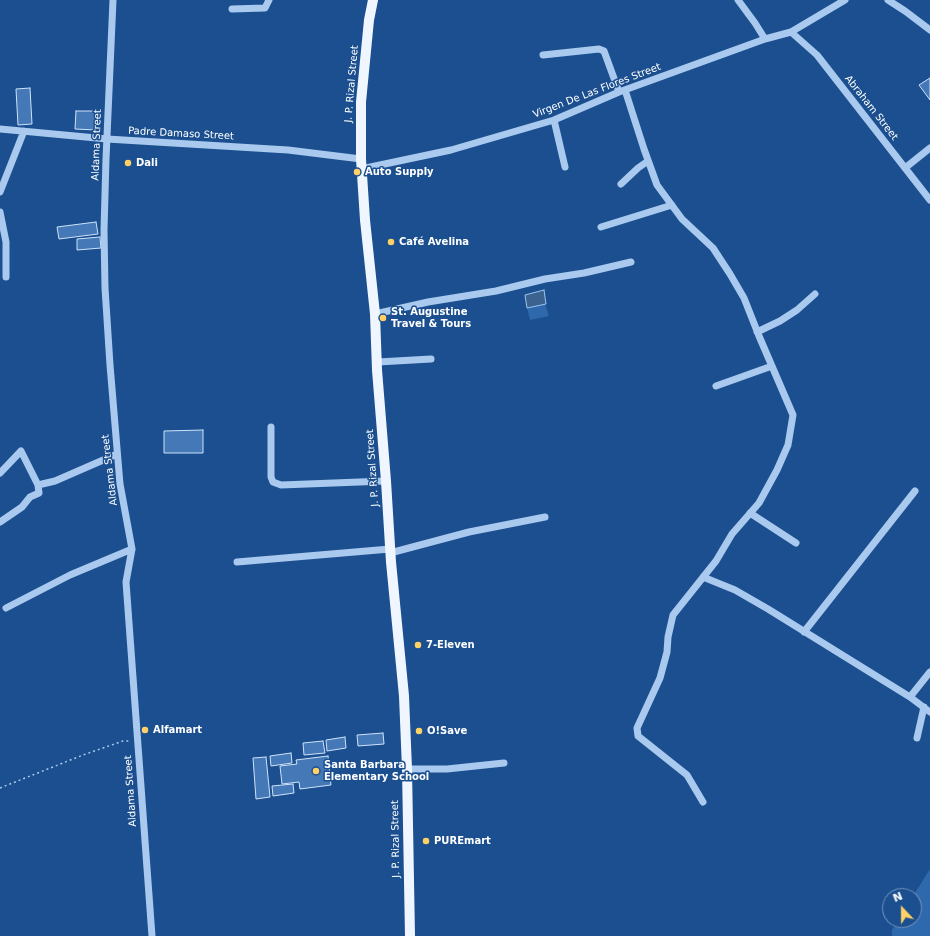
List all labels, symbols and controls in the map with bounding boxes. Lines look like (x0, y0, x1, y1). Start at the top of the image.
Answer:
street label: J. P. Rizal Street (343, 45, 361, 123)
street label: Virgen De Las Flores Street (531, 61, 663, 121)
street label: Abraham Street (842, 73, 900, 143)
street label: Aldama Street (90, 109, 104, 181)
street label: Padre Damaso Street (128, 125, 234, 143)
place label: Dali (136, 157, 158, 169)
marker: Dali (123, 158, 133, 168)
place label: Auto Supply (365, 166, 434, 178)
marker: Auto Supply (352, 167, 362, 177)
place label: Café Avelina (399, 236, 469, 248)
marker: Café Avelina (386, 237, 396, 247)
place label: St. Augustine Travel & Tours (391, 306, 471, 330)
marker: St. Augustine Travel & Tours (378, 313, 388, 323)
street label: J. P. Rizal Street (364, 429, 382, 507)
street label: Aldama Street (100, 434, 120, 506)
place label: 7-Eleven (426, 639, 475, 651)
marker: 7-Eleven (413, 640, 423, 650)
place label: Alfamart (153, 724, 202, 736)
marker: Alfamart (140, 725, 150, 735)
place label: O!Save (427, 725, 467, 737)
marker: O!Save (414, 726, 424, 736)
street label: Aldama Street (123, 755, 139, 827)
place label: Santa Barbara Elementary School (324, 759, 429, 782)
marker: Santa Barbara Elementary School (311, 766, 321, 776)
street label: J. P. Rizal Street (389, 800, 403, 878)
place label: PUREmart (434, 835, 491, 847)
marker: PUREmart (421, 836, 431, 846)
north arrow (882, 888, 922, 928)
text: N (891, 890, 904, 905)

